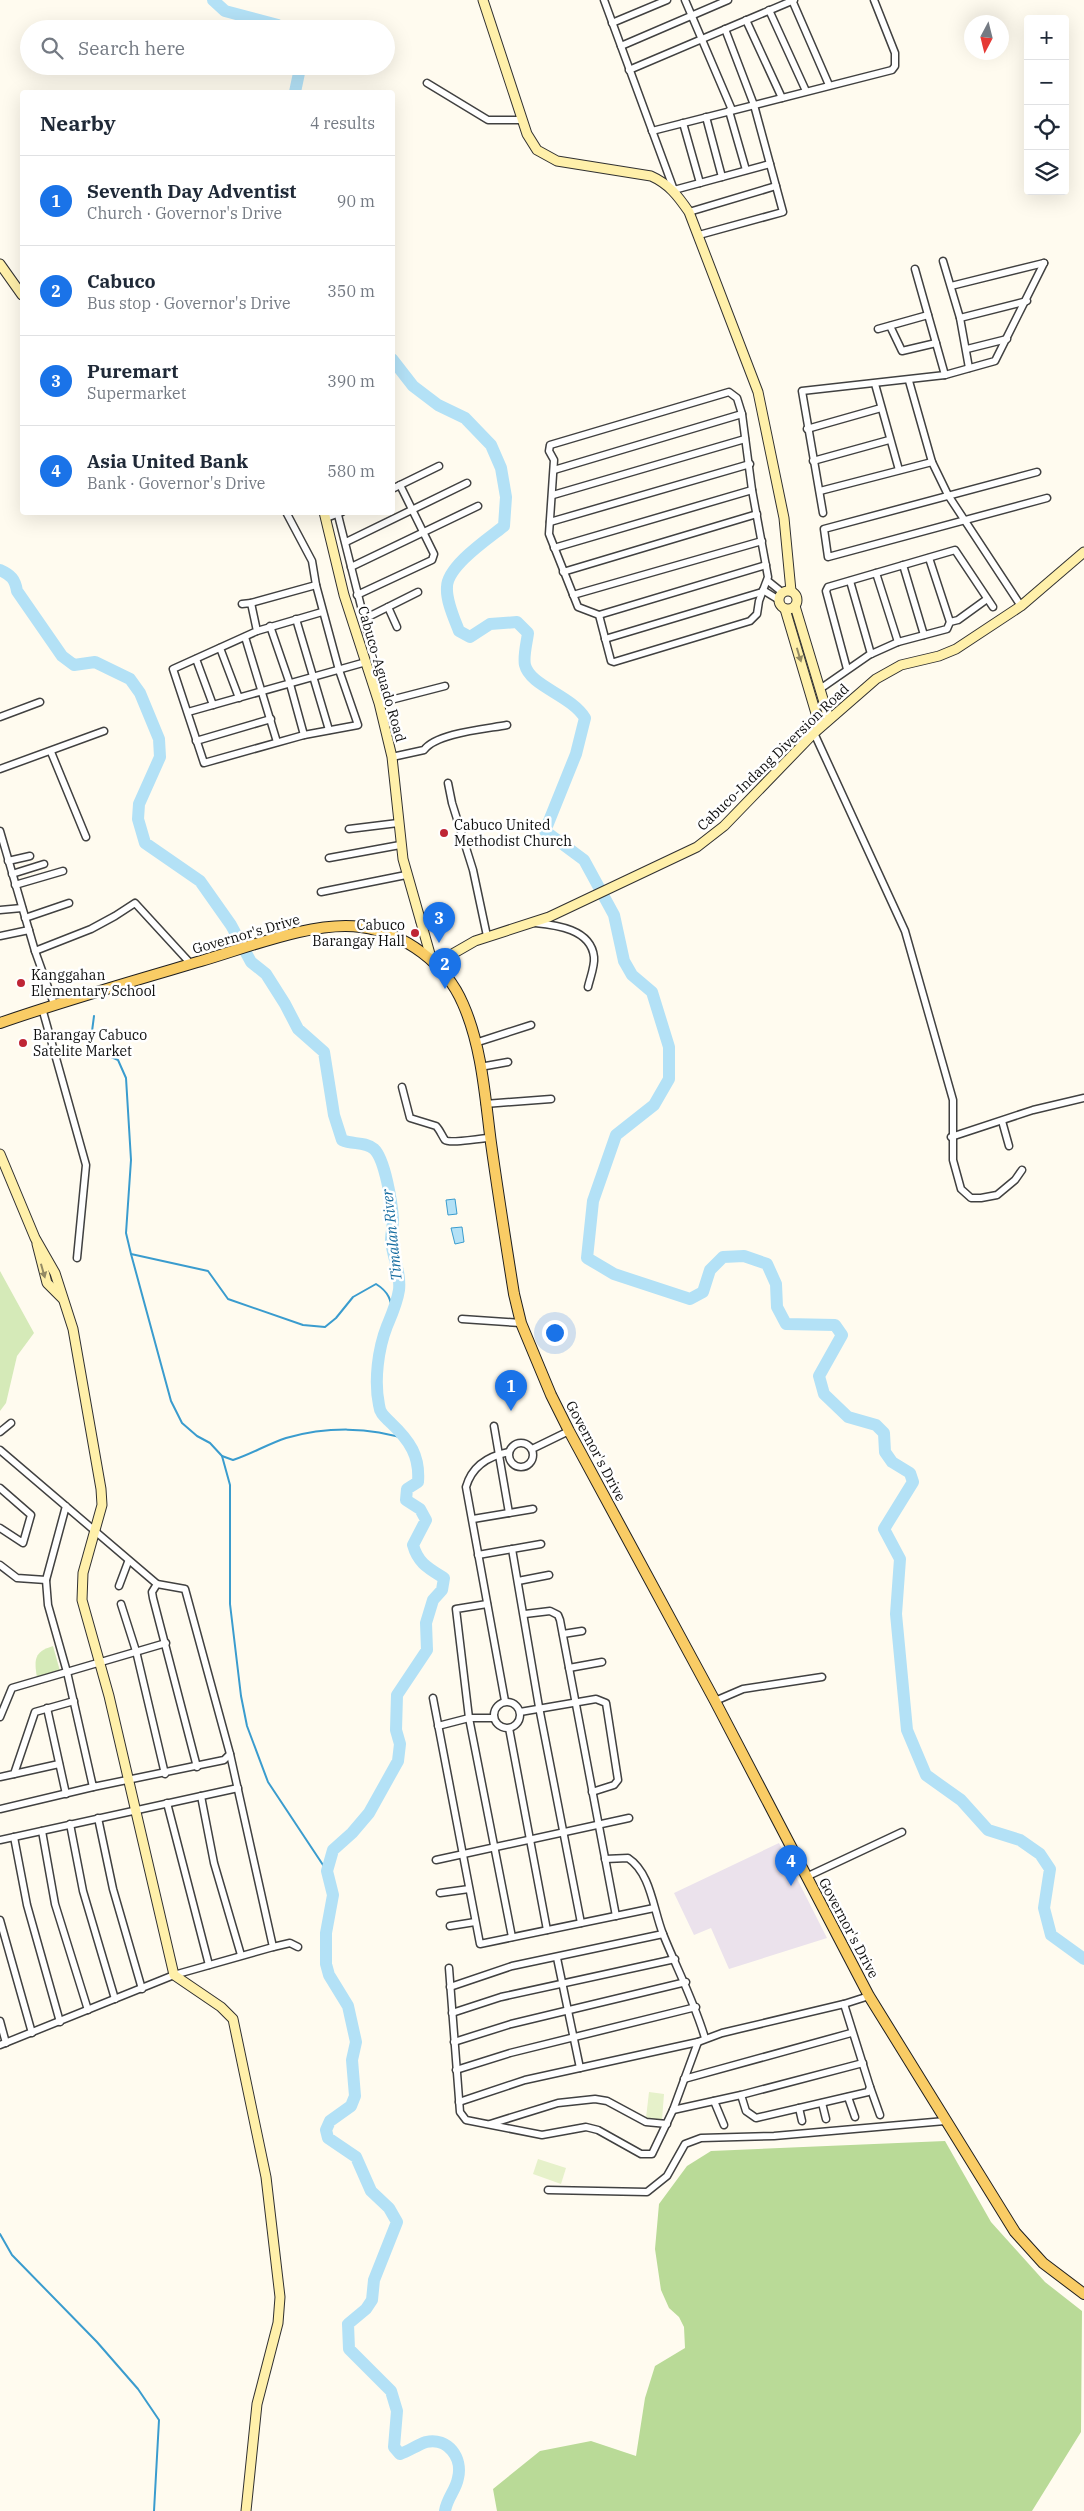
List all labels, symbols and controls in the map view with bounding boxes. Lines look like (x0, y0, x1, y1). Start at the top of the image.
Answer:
north arrow (964, 15, 1009, 60)
map controls (1024, 15, 1069, 195)
button: + (1024, 15, 1069, 60)
search box (20, 20, 395, 75)
icon: search (38, 34, 66, 62)
text: Search here (78, 36, 185, 60)
button: − (1024, 60, 1069, 105)
button: locate (1024, 105, 1069, 150)
text: Nearby (40, 109, 116, 137)
text: 4 results (310, 113, 375, 133)
button: layers (1024, 150, 1069, 195)
text: Seventh Day Adventist (87, 179, 296, 203)
text: 1 (51, 191, 61, 211)
text: 90 m (337, 191, 375, 211)
text: Church · Governor's Drive (87, 203, 282, 223)
text: Cabuco (87, 269, 156, 293)
text: 2 (51, 281, 61, 301)
text: 350 m (327, 281, 375, 301)
text: Bus stop · Governor's Drive (87, 293, 291, 313)
text: Puremart (87, 359, 178, 383)
text: 3 (51, 371, 61, 391)
text: 390 m (327, 371, 375, 391)
text: Supermarket (87, 383, 186, 403)
text: Asia United Bank (87, 449, 248, 473)
text: 4 (51, 461, 61, 481)
text: 580 m (327, 461, 375, 481)
text: Bank · Governor's Drive (87, 473, 265, 493)
street label: Cabuco-Aguado Road (354, 604, 410, 744)
one-way arrow (796, 648, 804, 663)
street label: Cabuco-Indang Diversion Road (693, 679, 853, 834)
place label: Cabuco United Methodist Church (454, 816, 572, 850)
marker: Cabuco United Methodist Church (438, 827, 450, 839)
pin: 3 (423, 902, 455, 943)
street label: Governor's Drive (190, 910, 302, 958)
place label: Cabuco Barangay Hall (312, 916, 405, 950)
marker: Cabuco Barangay Hall (409, 927, 421, 939)
pin: 2 (429, 948, 461, 989)
place label: Kanggahan Elementary School (31, 966, 156, 1000)
marker: Kanggahan Elementary School (15, 977, 27, 989)
place label: Barangay Cabuco Satelite Market (33, 1026, 147, 1060)
marker: Barangay Cabuco Satelite Market (17, 1037, 29, 1049)
water label: Timalan River (377, 1188, 406, 1282)
one-way arrow (40, 1264, 48, 1279)
your location (542, 1320, 568, 1346)
pin: 1 (495, 1370, 527, 1411)
street label: Governor's Drive (562, 1398, 630, 1504)
pin: 4 (775, 1845, 807, 1886)
street label: Governor's Drive (815, 1875, 883, 1981)

